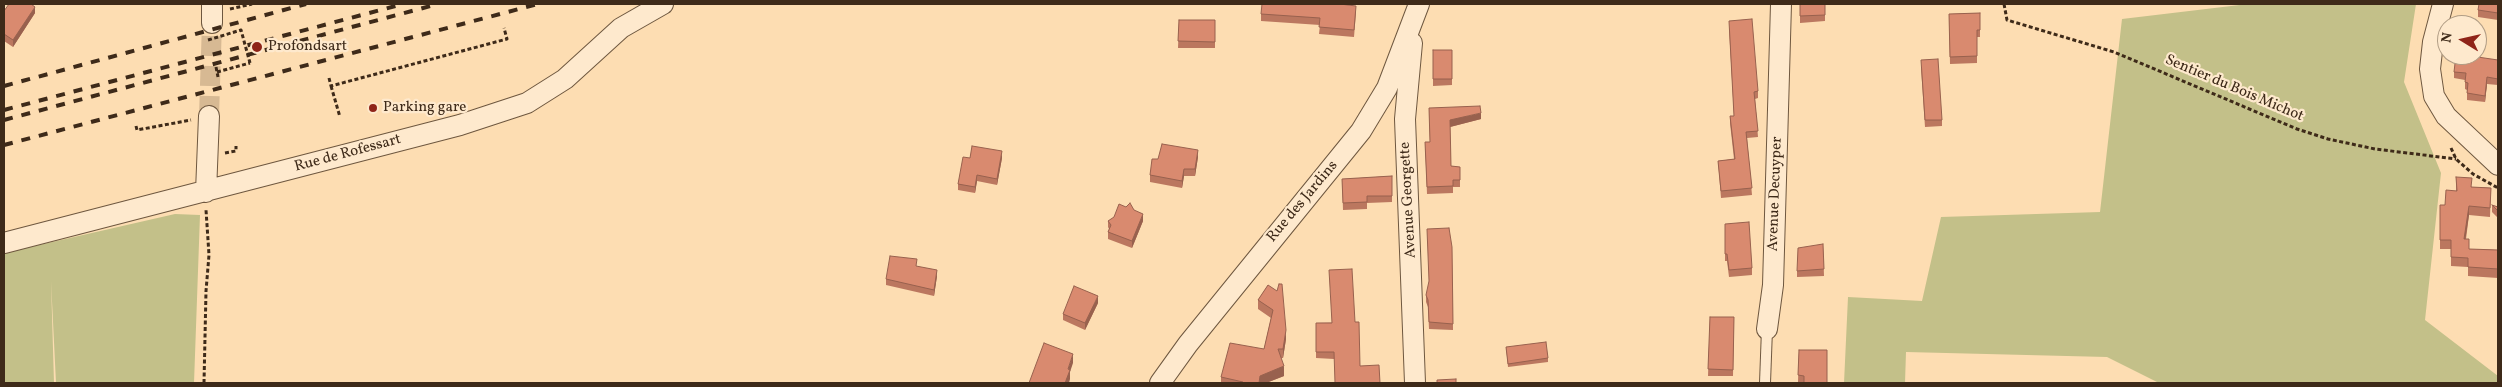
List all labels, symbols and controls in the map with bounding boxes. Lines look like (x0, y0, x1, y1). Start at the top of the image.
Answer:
north arrow (2437, 15, 2487, 65)
text: N (2437, 31, 2458, 44)
place label: Profondsart (268, 38, 347, 56)
marker: Profondsart (250, 40, 264, 54)
street label: Sentier du Bois Michot (2162, 52, 2306, 126)
place label: Parking gare (383, 99, 466, 117)
marker: Parking gare (367, 102, 379, 114)
street label: Rue de Rofessart (293, 131, 403, 177)
street label: Avenue Decuyper (1765, 136, 1787, 252)
street label: Avenue Georgette (1397, 141, 1421, 259)
street label: Rue des Jardins (1264, 158, 1342, 246)

